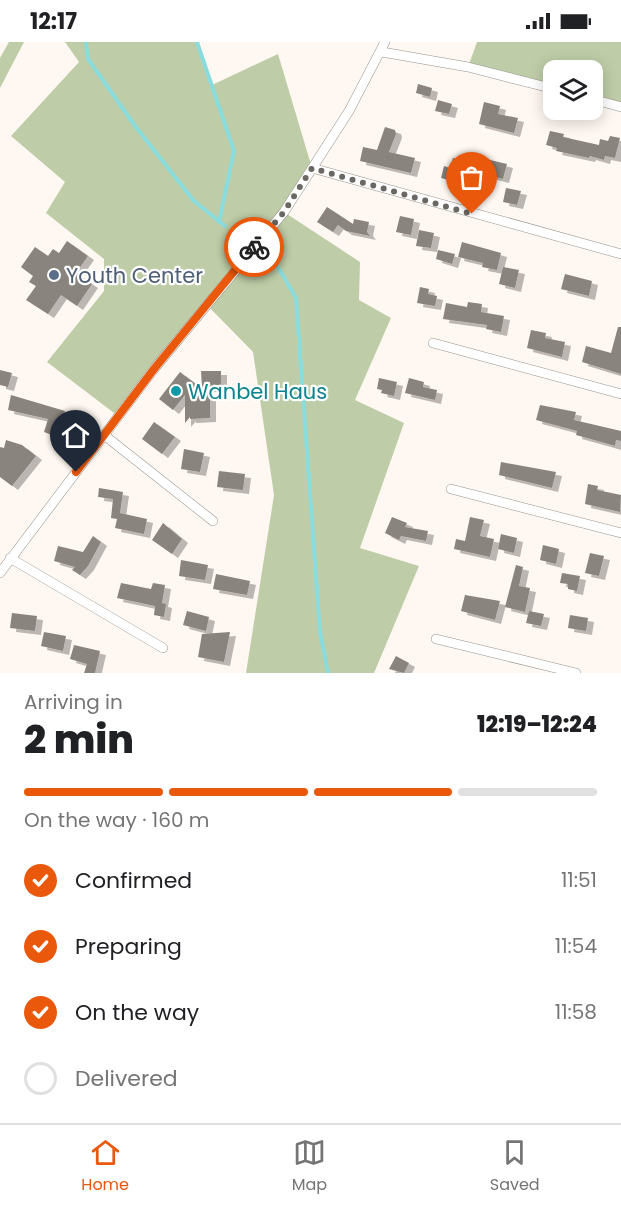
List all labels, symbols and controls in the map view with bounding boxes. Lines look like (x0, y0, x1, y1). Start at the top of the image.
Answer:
text: 12:17 (30, 6, 77, 37)
map controls (543, 60, 603, 120)
button: layers (543, 60, 603, 120)
pin (446, 152, 497, 214)
icon: bag (455, 161, 488, 194)
courier (224, 217, 284, 277)
icon: bike (238, 231, 271, 264)
place label: Youth Center (66, 261, 203, 290)
marker: Youth Center (47, 268, 61, 282)
place label: Wanbel Haus (188, 377, 327, 406)
marker: Wanbel Haus (169, 384, 183, 398)
pin (50, 410, 101, 472)
icon: home (59, 419, 92, 452)
text: Arriving in (24, 688, 123, 716)
text: 12:19–12:24 (477, 709, 597, 740)
text: 2 min (24, 712, 134, 767)
text: On the way · 160 m (24, 806, 209, 834)
icon: check (24, 864, 57, 897)
text: Confirmed (75, 865, 192, 896)
text: 11:51 (561, 866, 597, 894)
icon: check (24, 930, 57, 963)
text: Preparing (75, 931, 182, 962)
text: 11:54 (555, 932, 597, 960)
icon: check (24, 996, 57, 1029)
text: On the way (75, 997, 199, 1028)
text: 11:58 (555, 998, 597, 1026)
text: Delivered (75, 1063, 178, 1094)
tab: Home (81, 1136, 129, 1197)
tab: Map (292, 1136, 327, 1197)
tab: Saved (490, 1136, 540, 1197)

